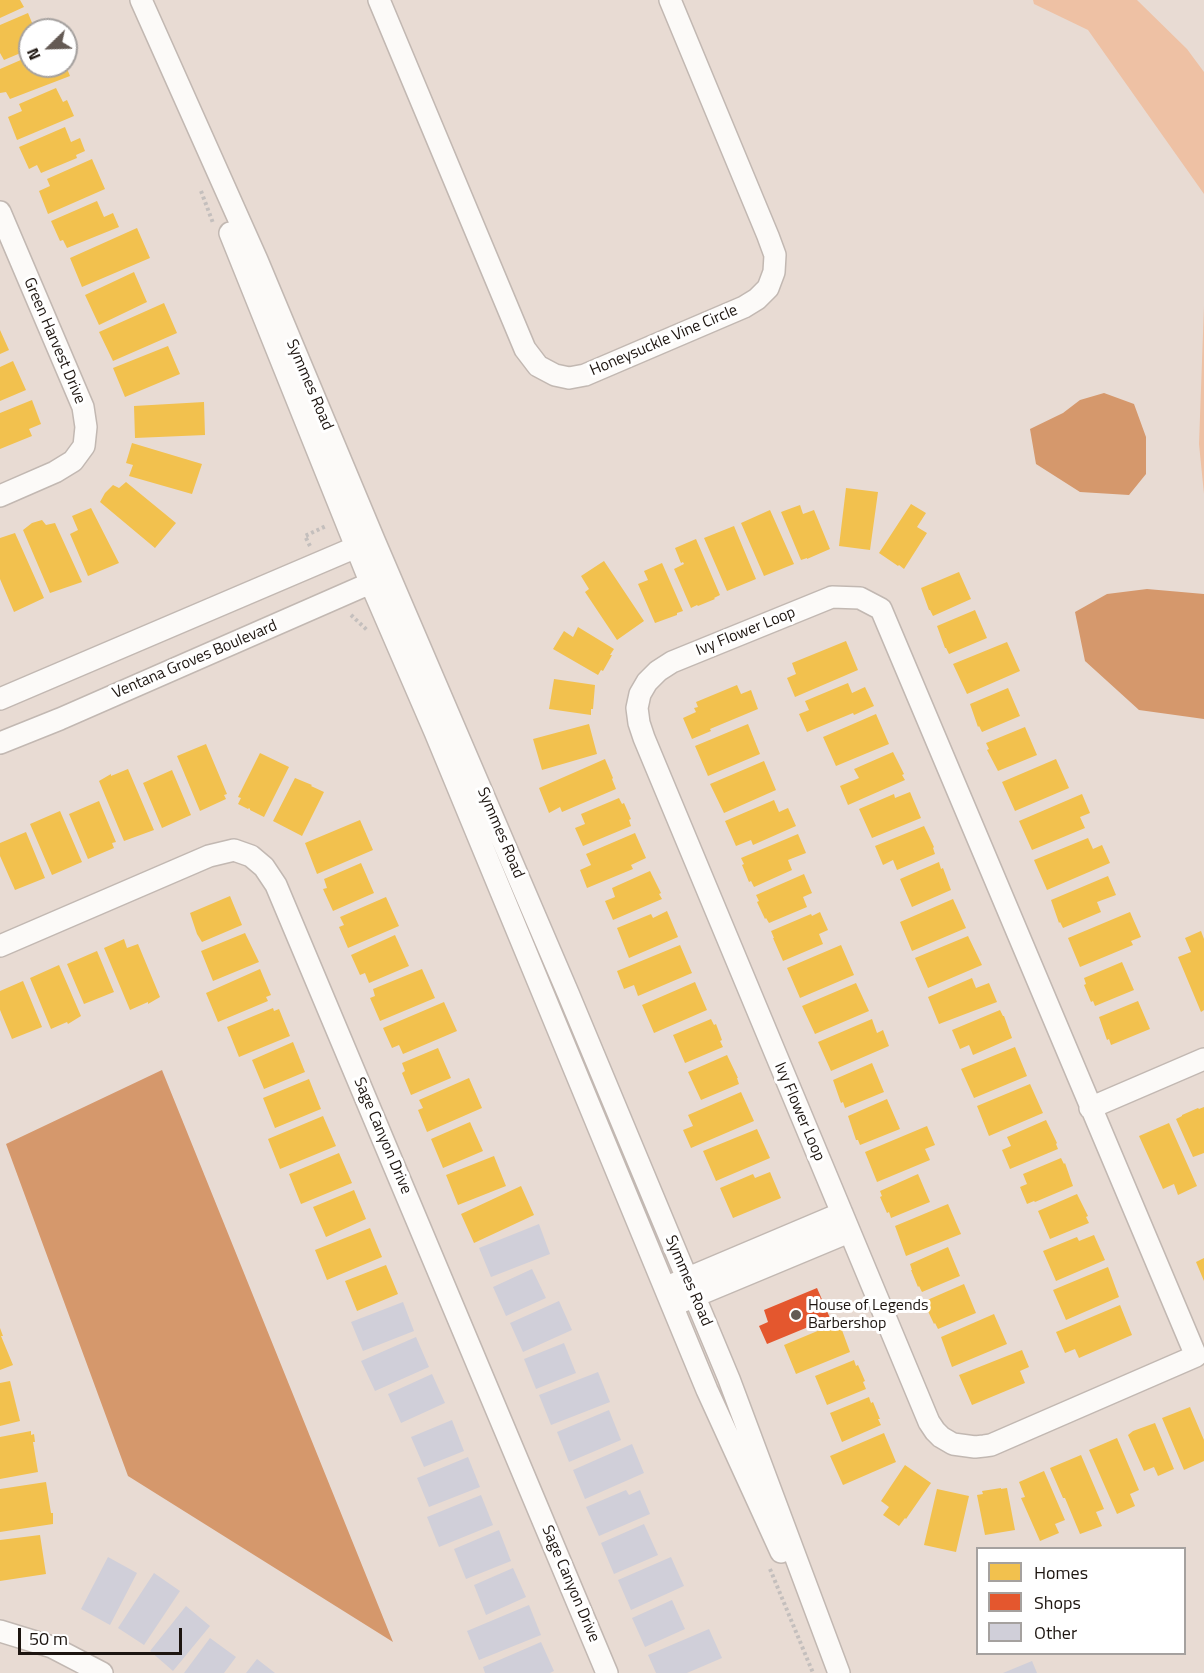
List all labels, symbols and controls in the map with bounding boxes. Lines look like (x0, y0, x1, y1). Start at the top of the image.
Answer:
north arrow (18, 18, 78, 78)
text: N (20, 44, 46, 64)
street label: Green Harvest Drive (19, 275, 89, 407)
street label: Honeysuckle Vine Circle (587, 301, 741, 381)
street label: Symmes Road (281, 337, 337, 433)
street label: Ivy Flower Loop (693, 603, 799, 661)
street label: Ventana Groves Boulevard (110, 617, 280, 703)
street label: Symmes Road (472, 785, 528, 881)
street label: Ivy Flower Loop (770, 1060, 828, 1164)
street label: Sage Canyon Drive (349, 1075, 415, 1197)
street label: Symmes Road (660, 1233, 716, 1329)
place label: House of Legends Barbershop (808, 1296, 928, 1334)
marker: House of Legends Barbershop (789, 1308, 803, 1322)
street label: Sage Canyon Drive (537, 1523, 603, 1645)
legend (976, 1547, 1186, 1655)
text: Homes (1034, 1559, 1088, 1586)
text: Shops (1034, 1589, 1081, 1616)
scale bar (21, 1616, 184, 1654)
text: Other (1034, 1619, 1077, 1646)
text: 50 m (29, 1625, 68, 1652)

